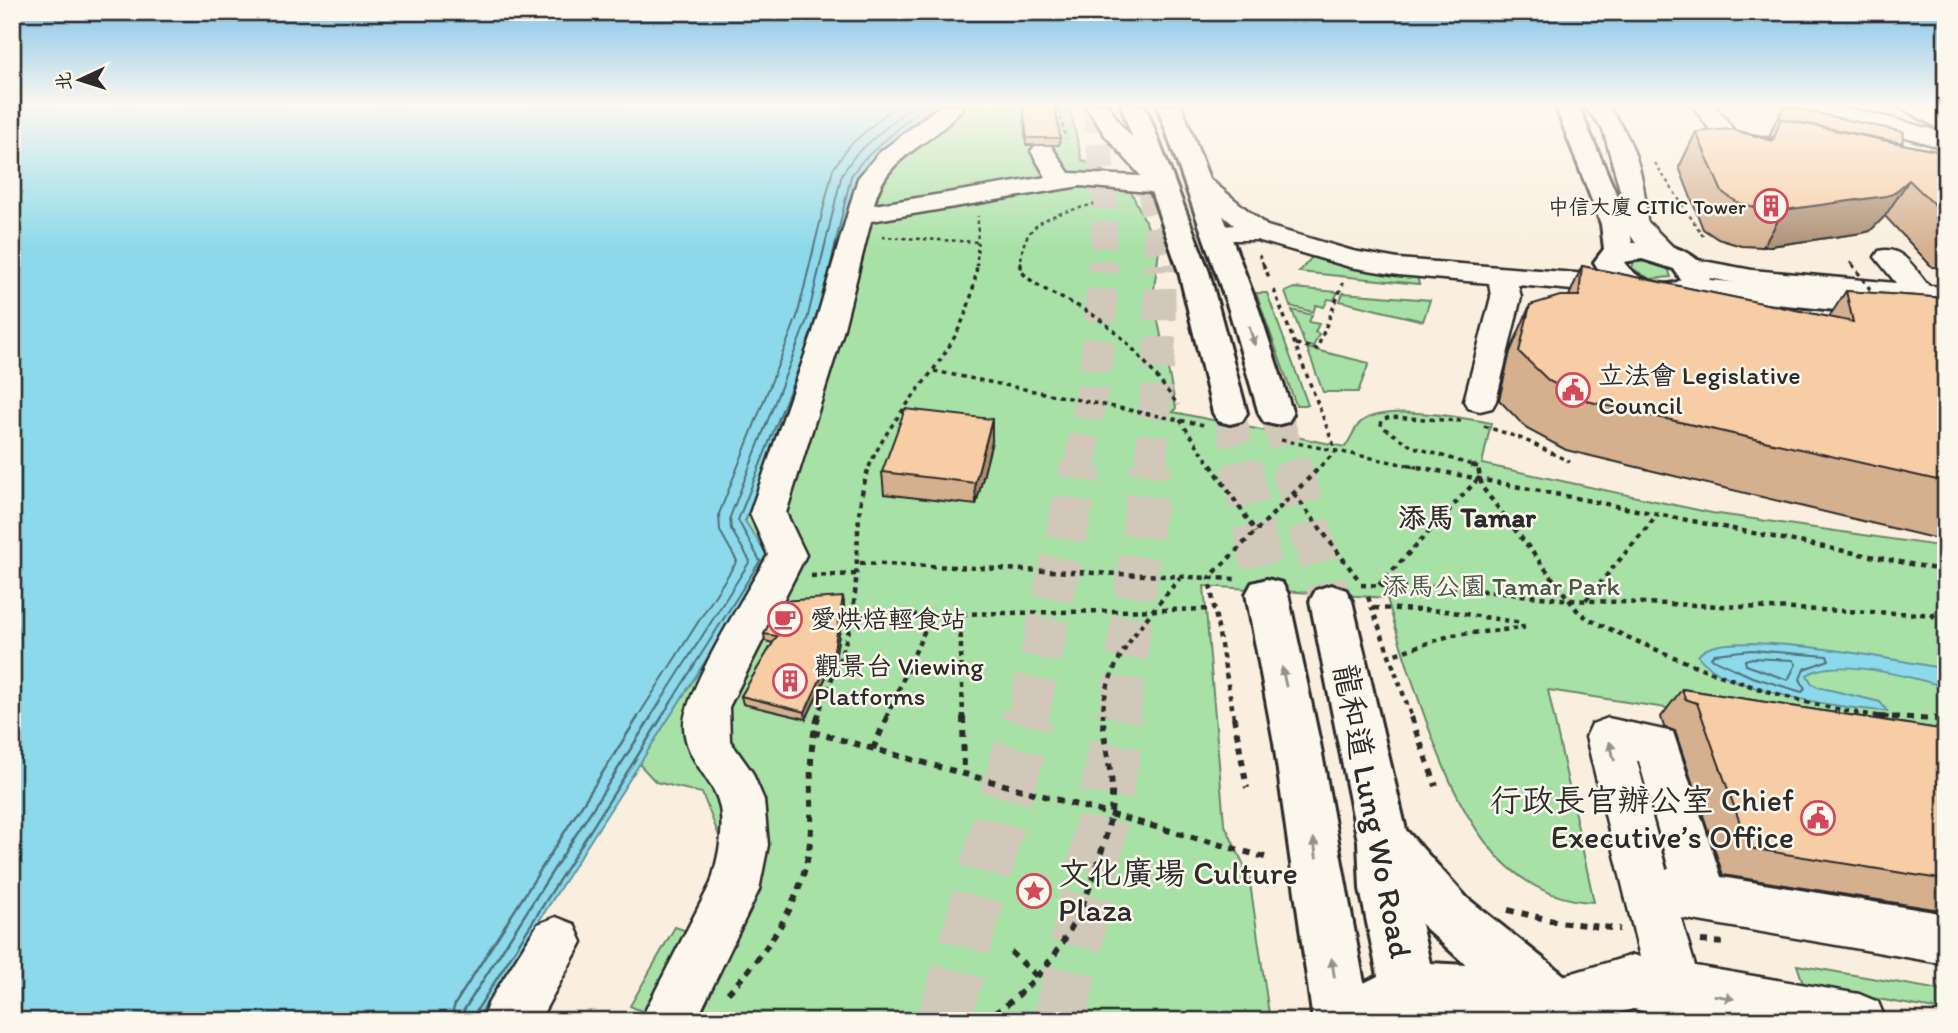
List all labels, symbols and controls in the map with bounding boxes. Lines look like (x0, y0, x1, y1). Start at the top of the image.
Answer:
north arrow (46, 46, 116, 116)
text: 北 (51, 71, 76, 91)
building icon: 中信大廈 CITIC Tower (1752, 187, 1790, 225)
place label: 中信大廈 CITIC Tower (1548, 194, 1746, 219)
one-way arrow (1247, 326, 1258, 347)
place label: 立法會 Legislative Council (1598, 359, 1801, 421)
public building icon: 立法會 Legislative Council (1554, 371, 1592, 409)
district label: 添馬 Tamar (1398, 500, 1536, 534)
park label: 添馬公園 Tamar Park (1382, 570, 1620, 602)
cafe icon: 愛烘焙輕食站 (766, 600, 804, 638)
place label: 愛烘焙輕食站 (810, 603, 966, 635)
place label: 觀景台 Viewing Platforms (814, 650, 984, 712)
street label: 龍和道 Lung Wo Road (1326, 660, 1420, 962)
building icon: 觀景台 Viewing Platforms (771, 662, 809, 700)
one-way arrow (1278, 666, 1289, 688)
one-way arrow (1606, 740, 1617, 762)
place label: 行政長官辦公室 Chief Executive’s Office (1490, 781, 1794, 856)
public building icon: 行政長官辦公室 Chief Executive’s Office (1799, 799, 1837, 837)
one-way arrow (1309, 836, 1320, 858)
place label: 文化廣場 Culture Plaza (1058, 854, 1298, 929)
place icon: 文化廣場 Culture Plaza (1015, 872, 1053, 910)
one-way arrow (1327, 957, 1338, 979)
one-way arrow (1713, 991, 1735, 1002)

